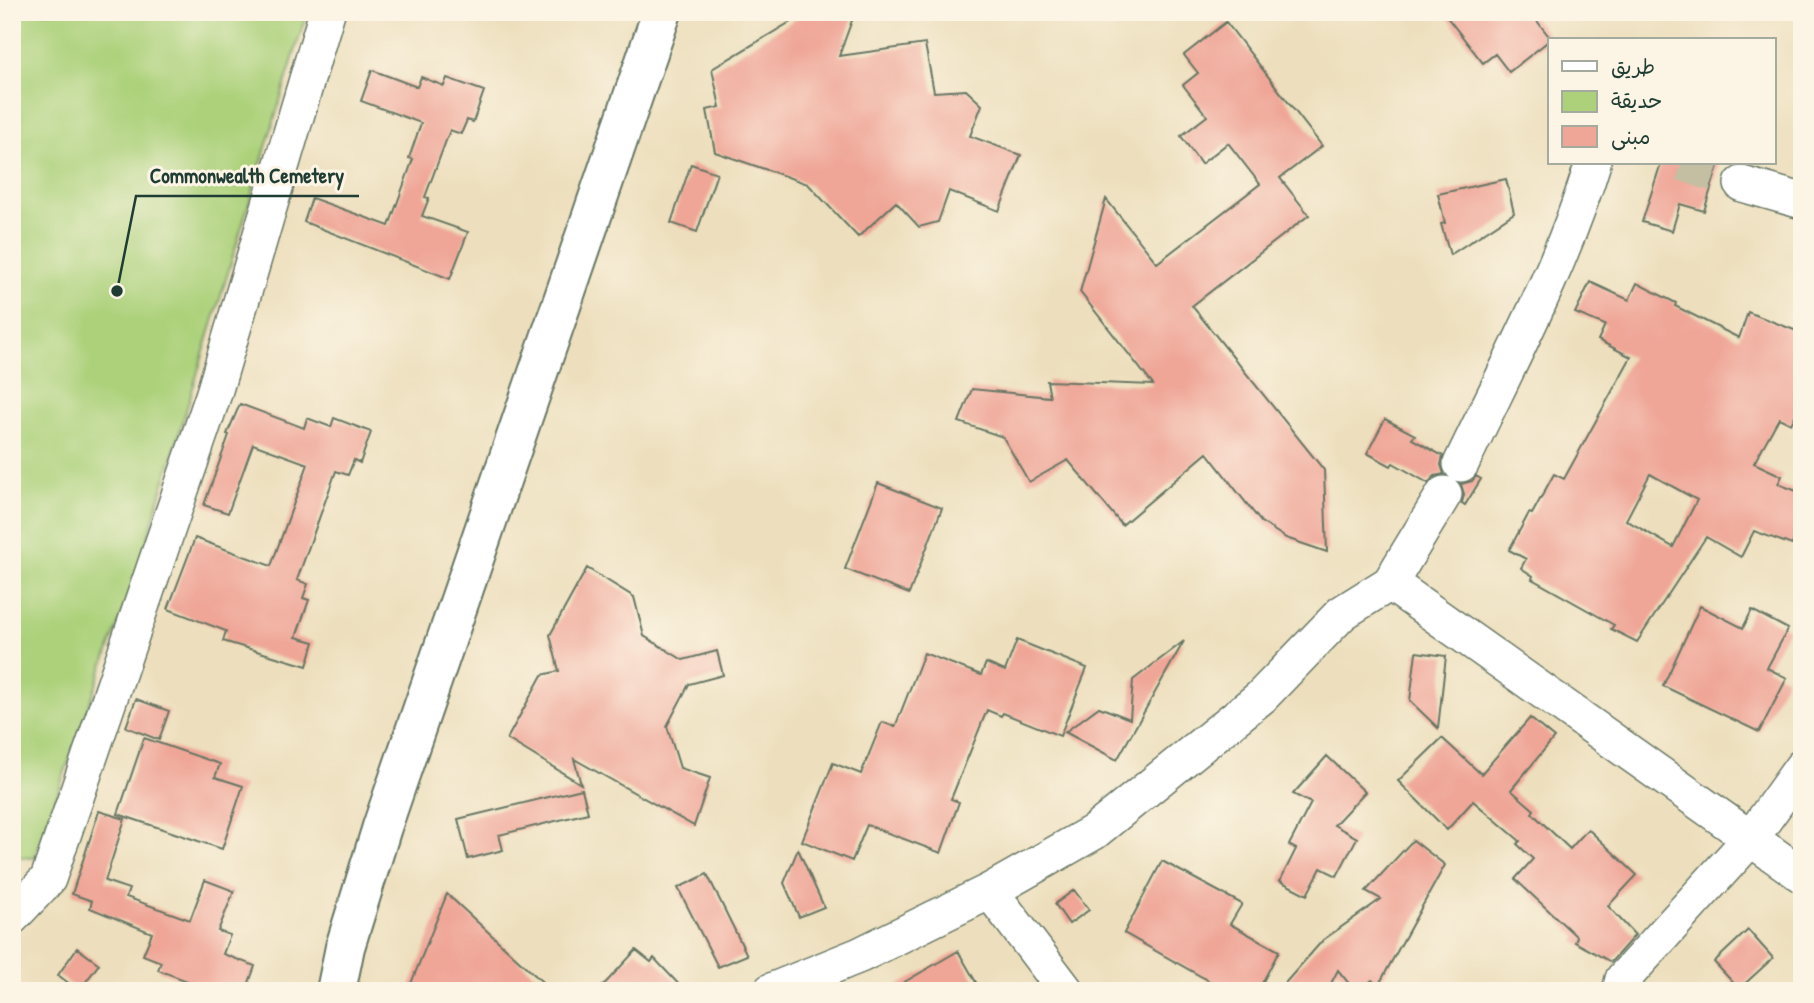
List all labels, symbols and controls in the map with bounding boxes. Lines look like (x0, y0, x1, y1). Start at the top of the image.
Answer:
legend (1548, 38, 1776, 164)
text: طريق (1611, 52, 1655, 81)
text: حديقة (1611, 86, 1662, 115)
text: مبنى (1611, 122, 1650, 151)
callout: Commonwealth Cemetery (136, 154, 359, 196)
text: Commonwealth Cemetery (150, 161, 344, 191)

